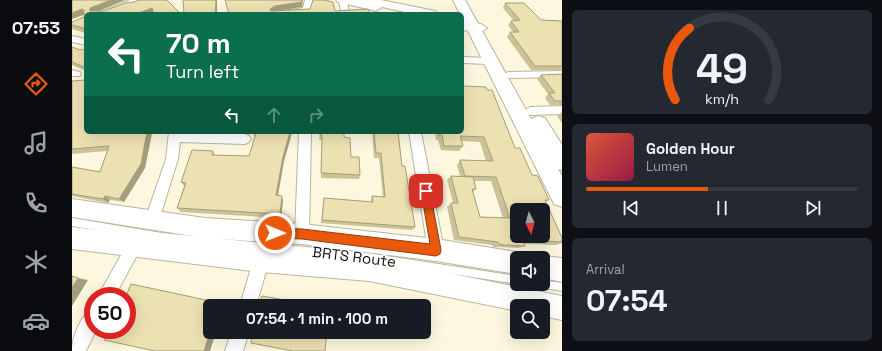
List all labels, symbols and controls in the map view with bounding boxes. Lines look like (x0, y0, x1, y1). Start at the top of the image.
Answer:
text: 07:53 (12, 16, 60, 39)
text: 70 m (166, 25, 231, 61)
icon: left (100, 28, 152, 80)
text: 49 (696, 42, 748, 95)
text: Turn left (166, 60, 239, 83)
icon: directions (22, 70, 50, 98)
text: km/h (705, 90, 739, 108)
icon: left (221, 104, 243, 126)
icon: ahead (263, 104, 285, 126)
icon: right (305, 104, 327, 126)
icon: music (22, 129, 50, 157)
text: Golden Hour (646, 139, 735, 158)
text: Lumen (646, 158, 688, 175)
pin (409, 174, 443, 208)
icon: arrive (415, 180, 437, 202)
icon: phone (22, 189, 50, 217)
icon: previous (620, 197, 642, 219)
icon: pause (711, 197, 733, 219)
icon: next (802, 197, 824, 219)
north arrow (510, 203, 550, 243)
map controls (510, 203, 550, 339)
position arrow (254, 212, 296, 254)
street label: BRTS Route (311, 242, 397, 271)
icon: climate (22, 248, 50, 276)
button: sound (510, 251, 550, 291)
text: Arrival (586, 261, 625, 278)
text: 07:54 (586, 281, 667, 320)
speed limit sign: 50 (84, 287, 136, 339)
button: search (510, 299, 550, 339)
icon: car (22, 307, 50, 335)
text: 07:54 · 1 min · 100 m (246, 309, 388, 328)

